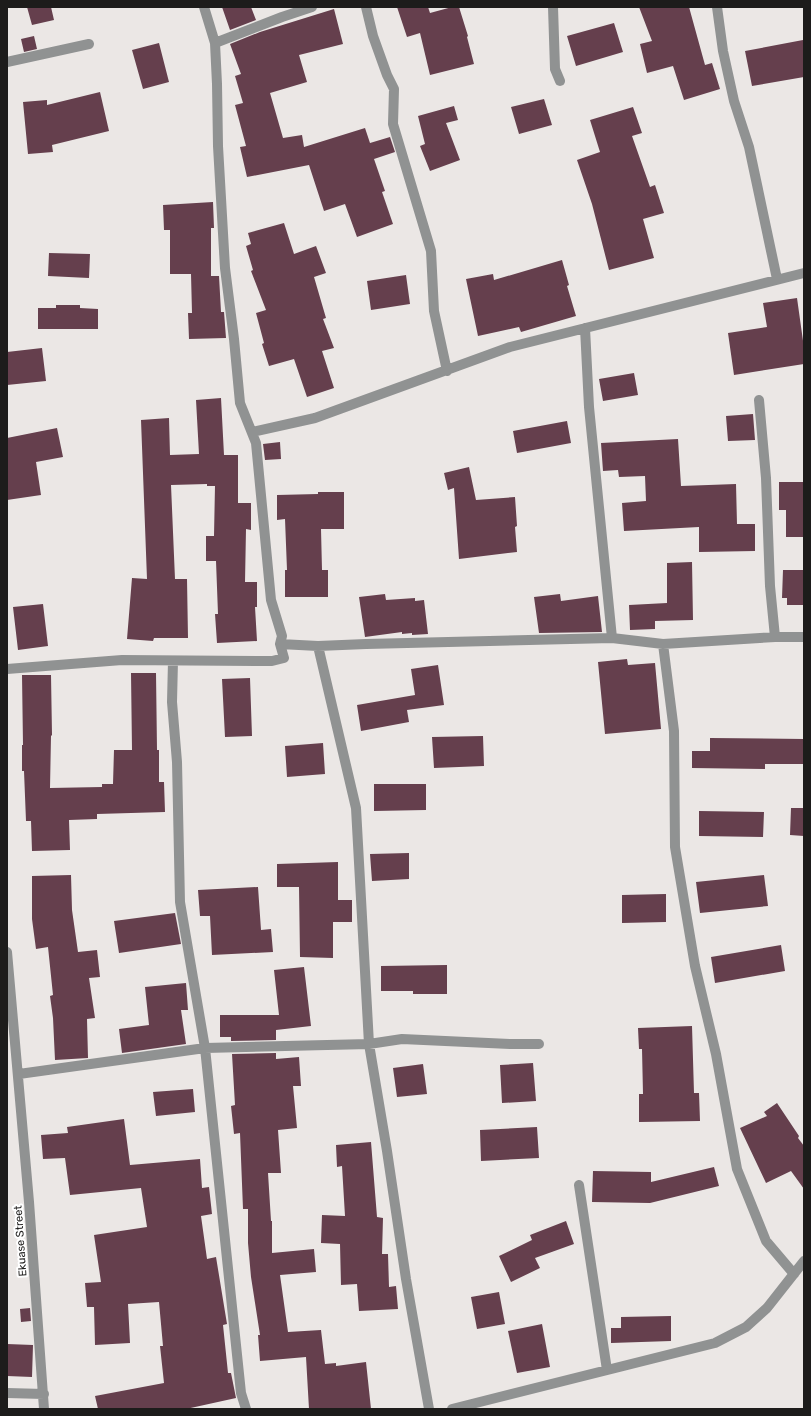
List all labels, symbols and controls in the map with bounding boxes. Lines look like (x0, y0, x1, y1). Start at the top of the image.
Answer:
street label: Ekuase Street (11, 1204, 29, 1277)

